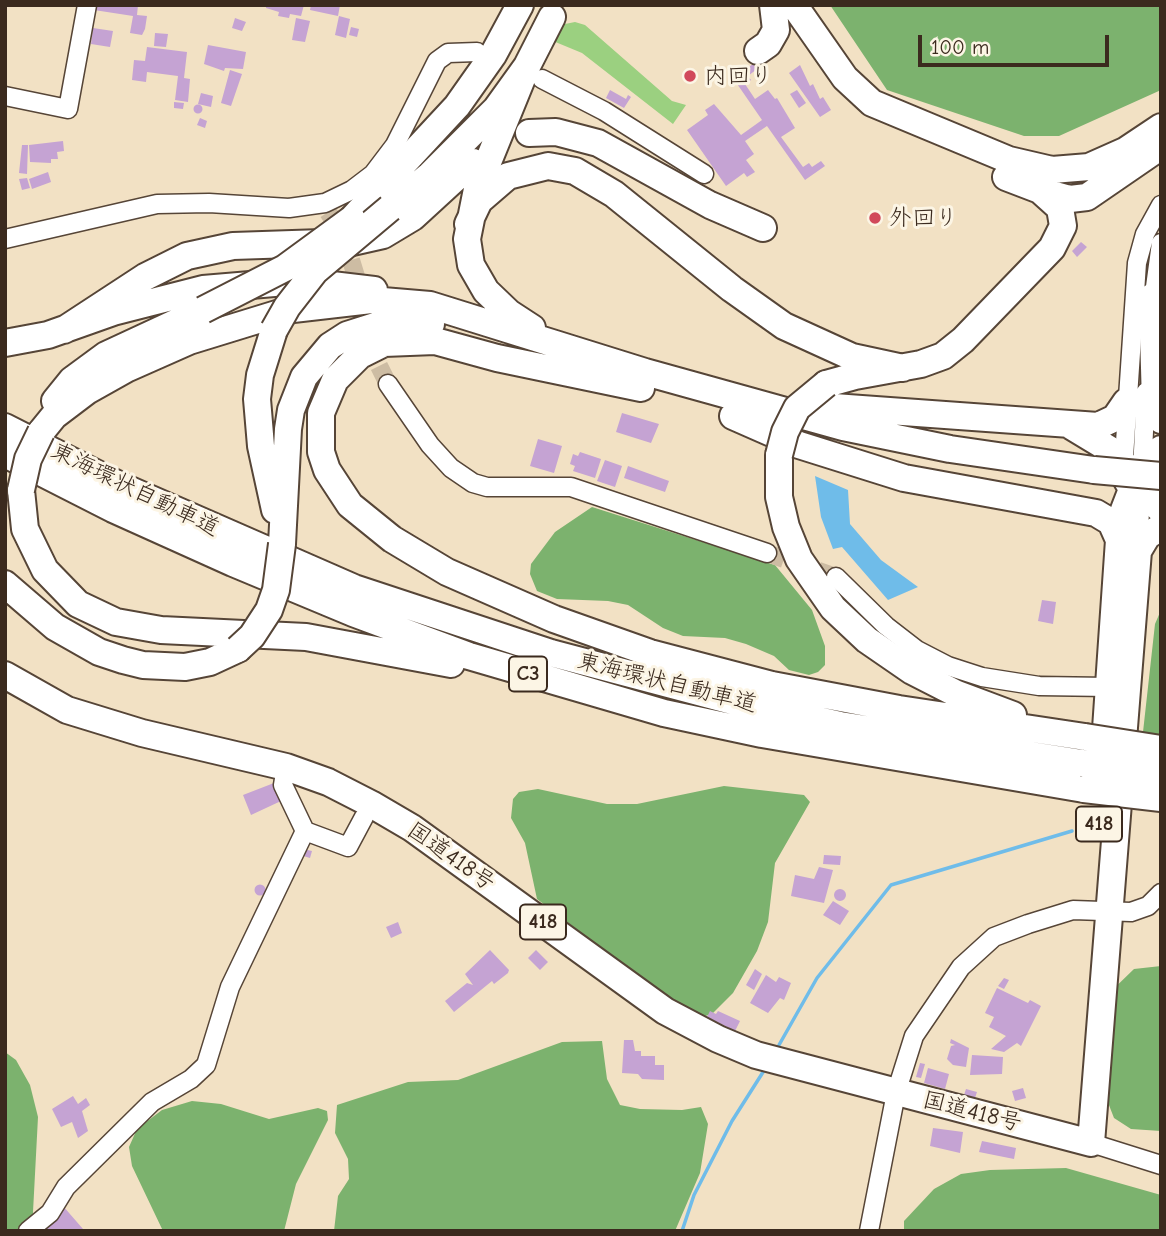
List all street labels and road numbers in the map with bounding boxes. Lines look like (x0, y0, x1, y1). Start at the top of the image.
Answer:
street label: 東海環状自動車道 (46, 437, 224, 543)
street label: 東海環状自動車道 (574, 647, 760, 719)
road number: C3 (509, 656, 547, 692)
road number: 418 (1076, 806, 1122, 842)
street label: 国道418号 (402, 817, 500, 897)
road number: 418 (520, 904, 566, 940)
street label: 国道418号 (920, 1086, 1024, 1138)

